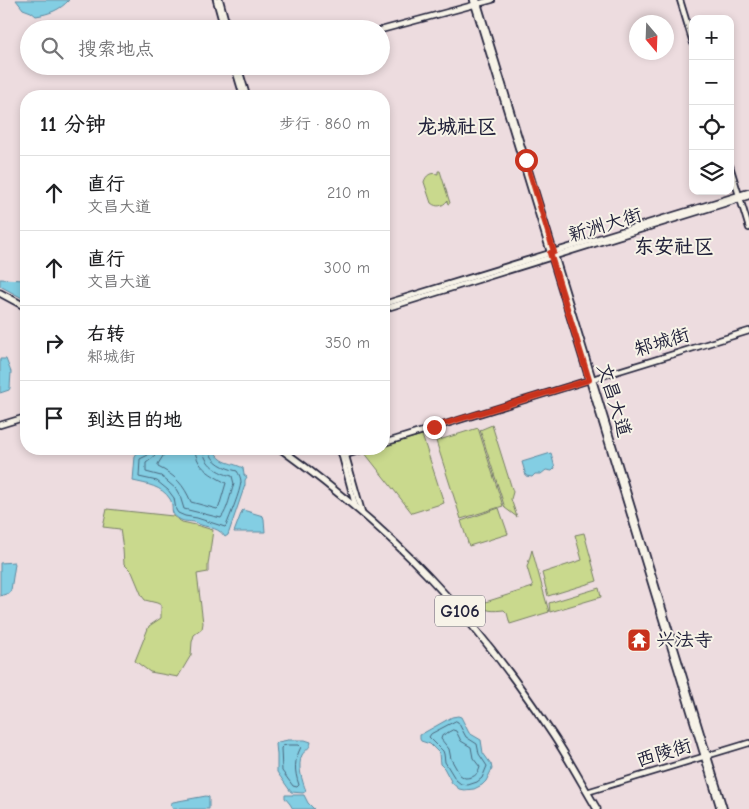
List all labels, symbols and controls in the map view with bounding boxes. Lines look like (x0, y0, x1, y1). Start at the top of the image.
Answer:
north arrow (629, 15, 674, 60)
map controls (689, 15, 734, 195)
button: + (689, 15, 734, 60)
search box (20, 20, 390, 75)
icon: search (38, 34, 66, 62)
text: 搜索地点 (78, 38, 154, 60)
button: − (689, 60, 734, 105)
button: locate (689, 105, 734, 150)
text: 11 分钟 (40, 112, 106, 136)
text: 步行 · 860 m (279, 115, 370, 133)
district label: 龙城社区 (417, 115, 497, 138)
route start (515, 149, 538, 172)
button: layers (689, 150, 734, 195)
text: 直行 (87, 173, 125, 195)
icon: ahead (40, 179, 68, 207)
text: 210 m (327, 184, 370, 202)
text: 文昌大道 (87, 198, 151, 216)
street label: 新洲大街 (565, 203, 645, 247)
district label: 东安社区 (634, 235, 714, 258)
text: 直行 (87, 248, 125, 270)
icon: ahead (40, 254, 68, 282)
text: 300 m (324, 259, 370, 277)
text: 文昌大道 (87, 273, 151, 291)
text: 右转 (87, 323, 125, 345)
street label: 邾城街 (632, 323, 692, 361)
icon: right (40, 329, 68, 357)
text: 350 m (325, 334, 370, 352)
text: 邾城街 (87, 348, 135, 366)
street label: 文昌大道 (592, 360, 636, 440)
icon: arrive (40, 404, 68, 432)
text: 到达目的地 (87, 409, 182, 431)
route end (423, 416, 446, 439)
road number: G106 (435, 596, 485, 626)
temple icon: 兴法寺 (626, 627, 652, 653)
place label: 兴法寺 (656, 629, 713, 651)
street label: 西陵街 (634, 734, 694, 772)

